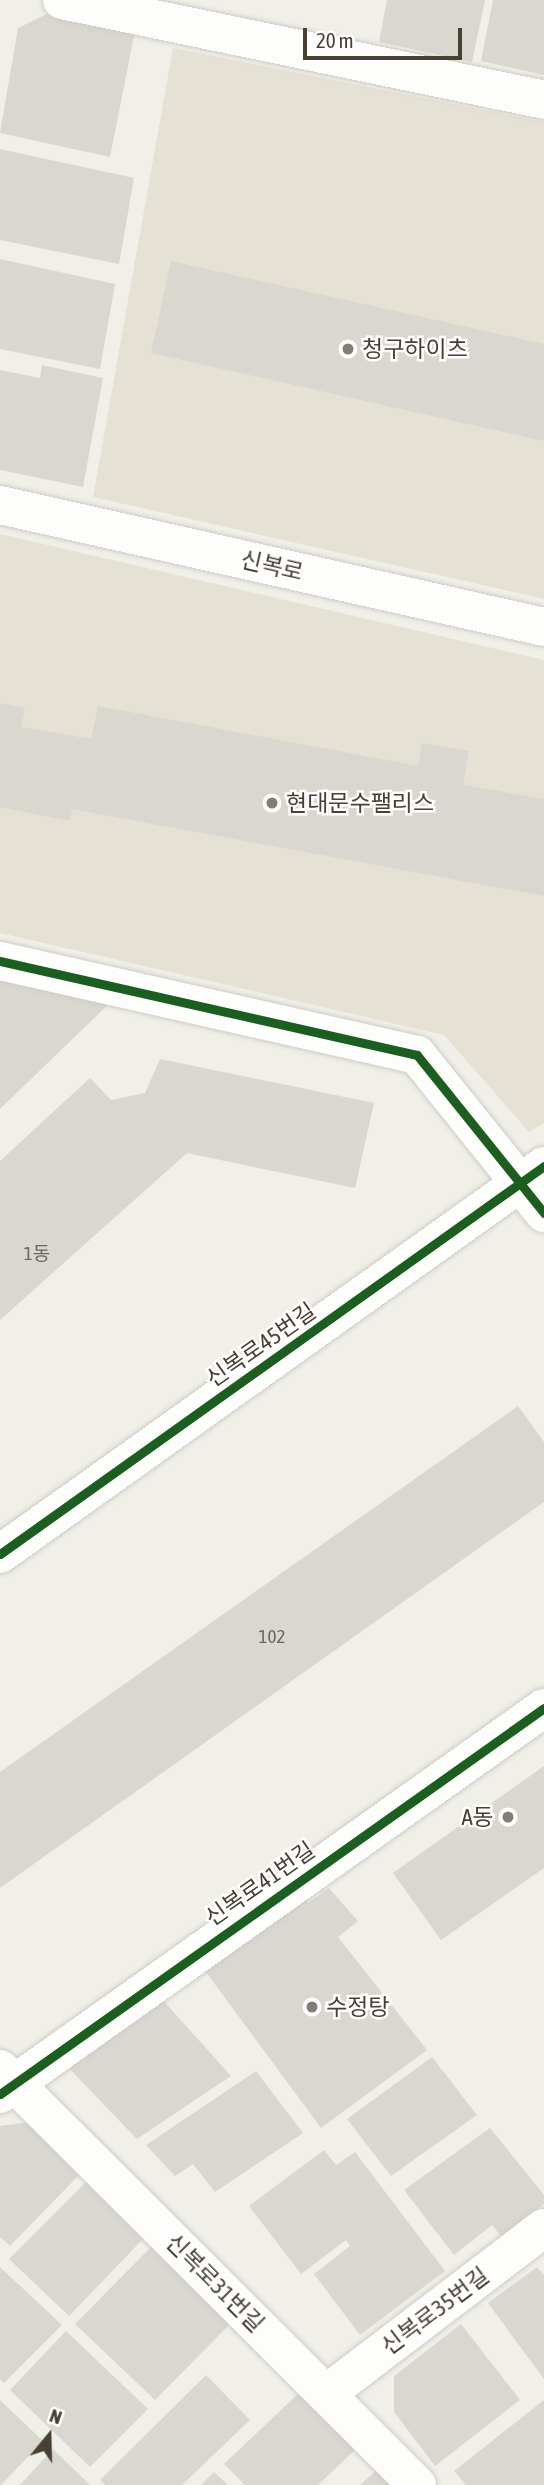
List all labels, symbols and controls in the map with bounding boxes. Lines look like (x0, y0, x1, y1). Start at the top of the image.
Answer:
scale bar (306, 14, 465, 58)
text: 20 m (316, 28, 354, 52)
place label: 청구하이츠 (362, 335, 468, 363)
marker: 청구하이츠 (340, 341, 356, 357)
street label: 신복로 (238, 545, 306, 587)
place label: 현대문수팰리스 (286, 789, 434, 817)
marker: 현대문수팰리스 (264, 795, 280, 811)
house number: 1동 (24, 1243, 50, 1265)
street label: 신복로45번길 (201, 1297, 321, 1393)
house number: 102 (259, 1626, 285, 1648)
place label: A동 (462, 1803, 494, 1831)
marker: A동 (500, 1809, 516, 1825)
street label: 신복로41번길 (200, 1836, 320, 1932)
place label: 수정탕 (326, 1993, 389, 2021)
marker: 수정탕 (304, 1999, 320, 2015)
street label: 신복로31번길 (160, 2228, 270, 2338)
street label: 신복로35번길 (376, 2262, 494, 2360)
north arrow (14, 2401, 84, 2471)
text: N (47, 2404, 65, 2428)

